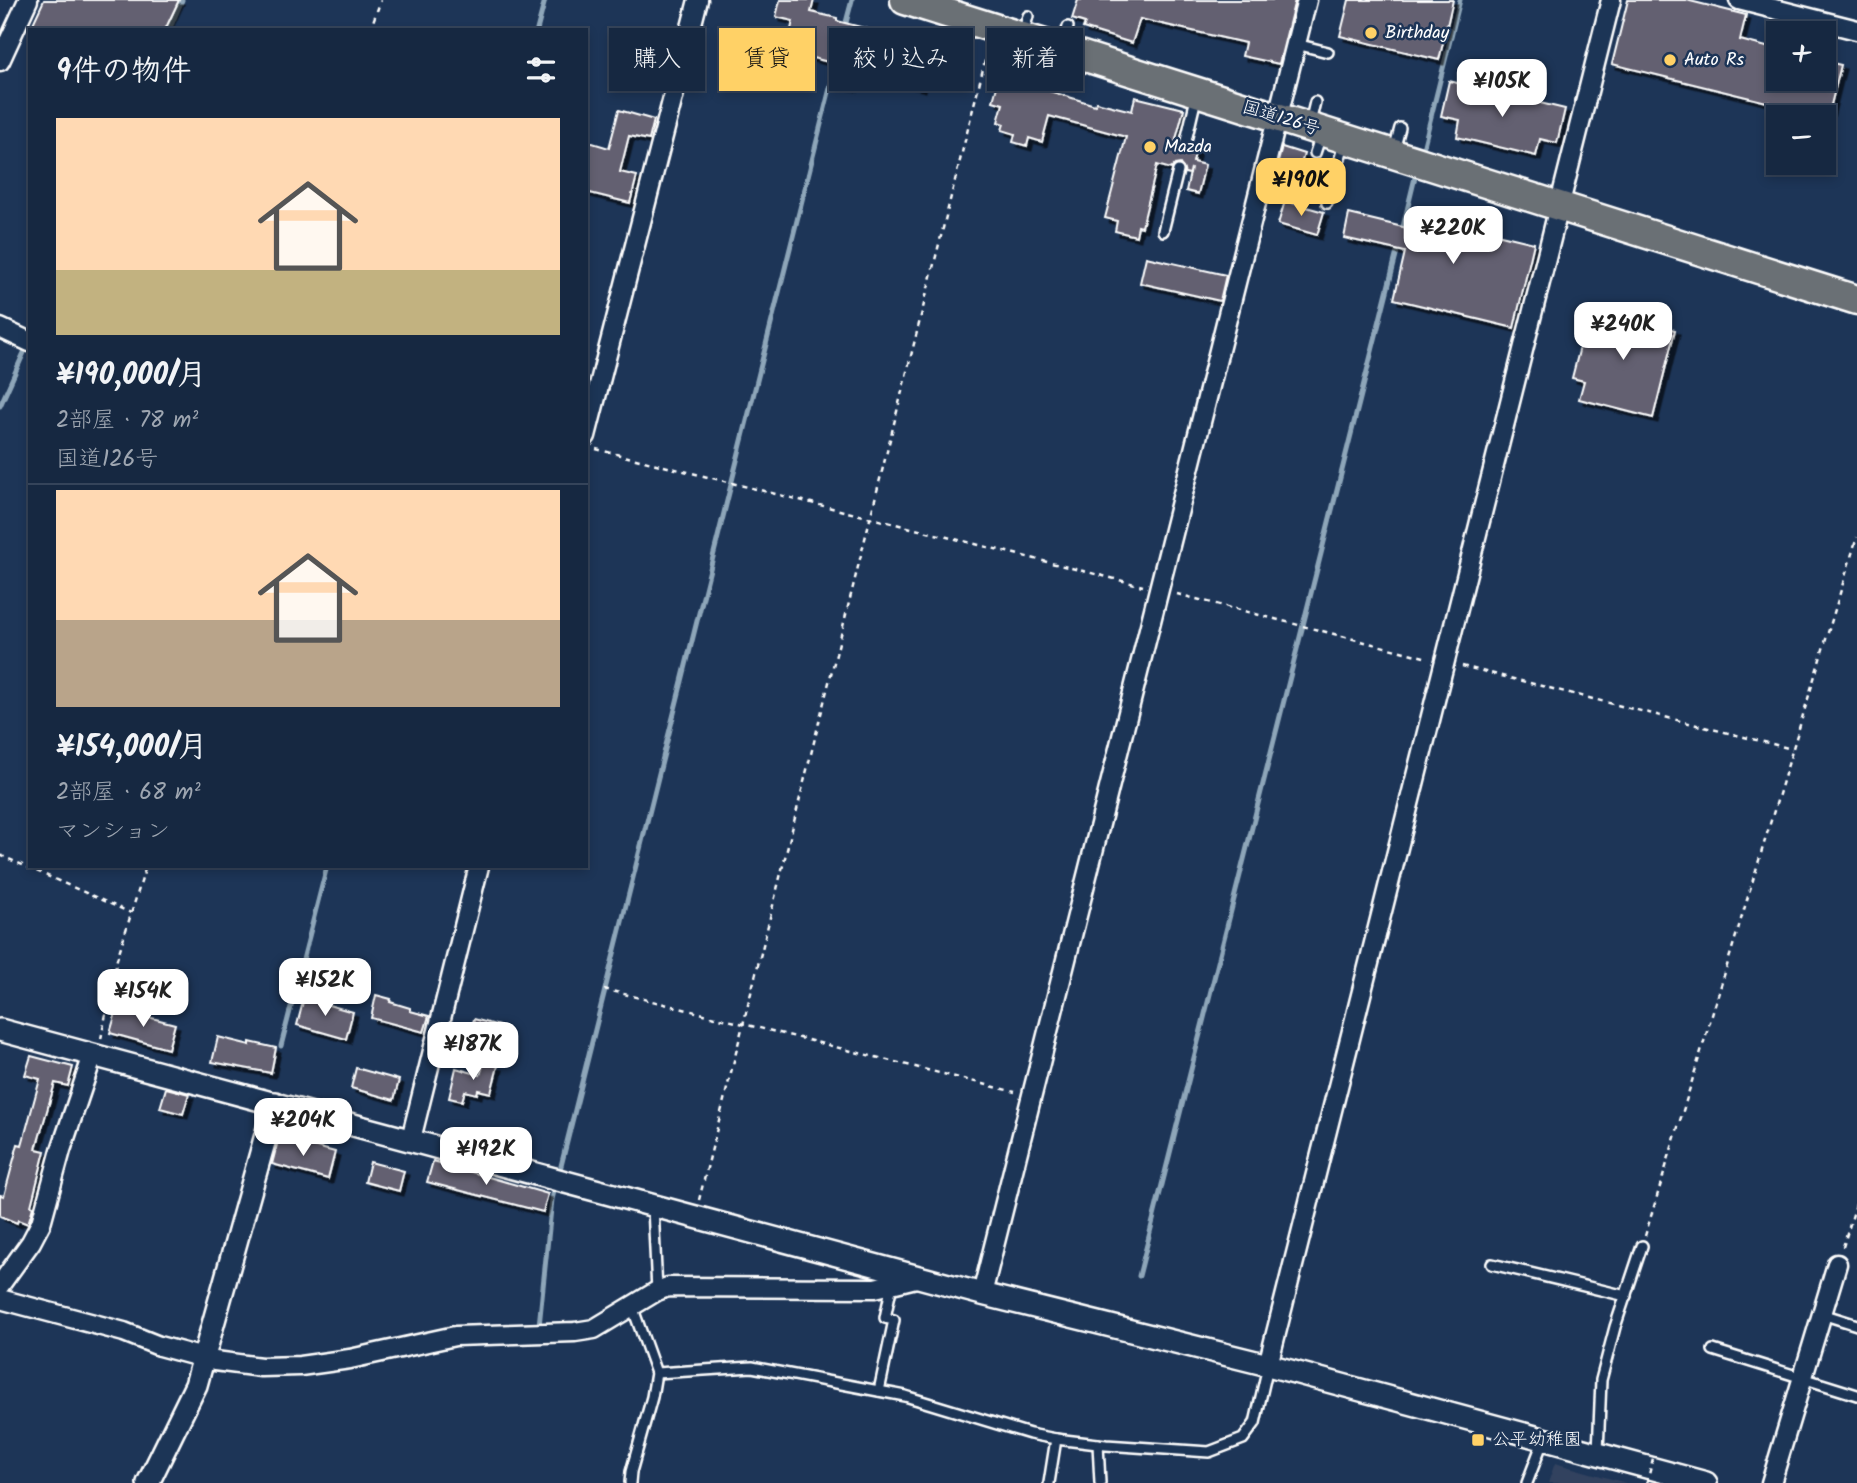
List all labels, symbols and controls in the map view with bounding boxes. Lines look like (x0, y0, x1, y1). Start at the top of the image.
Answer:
place label: Birthday (1385, 19, 1450, 48)
map controls (1766, 21, 1836, 175)
button: + (1766, 21, 1836, 91)
marker: Birthday (1363, 25, 1379, 41)
chip: 購入 (609, 28, 705, 91)
chip: 賃貸 (719, 28, 815, 91)
chip: 絞り込み (829, 28, 973, 91)
chip: 新着 (987, 28, 1083, 91)
place label: Auto Rs (1684, 46, 1744, 75)
text: 9件の物件 (56, 48, 191, 96)
icon: filters (522, 51, 560, 89)
marker: Auto Rs (1662, 52, 1678, 68)
pin: ¥105K (1453, 60, 1551, 119)
text: ¥105K (1473, 64, 1531, 100)
street label: 国道126号 (1238, 93, 1324, 145)
button: − (1766, 105, 1836, 175)
place label: Mazda (1164, 133, 1212, 162)
marker: Mazda (1142, 139, 1158, 155)
pin: ¥190K (1252, 158, 1350, 218)
icon: home (245, 163, 371, 289)
text: ¥190K (1272, 163, 1330, 199)
pin: ¥220K (1404, 206, 1502, 266)
text: ¥220K (1420, 211, 1486, 247)
pin: ¥240K (1574, 302, 1672, 362)
text: ¥240K (1590, 307, 1656, 343)
text: ¥190,000/月 (56, 352, 207, 400)
text: 2部屋 · 78 m² (56, 403, 198, 439)
text: 国道126号 (56, 442, 158, 478)
icon: home (245, 535, 371, 661)
text: ¥154,000/月 (56, 724, 208, 772)
text: 2部屋 · 68 m² (56, 775, 201, 811)
text: マンション (56, 814, 170, 850)
pin: ¥152K (276, 958, 374, 1018)
text: ¥152K (295, 963, 355, 999)
pin: ¥154K (94, 970, 192, 1029)
text: ¥154K (113, 974, 173, 1010)
pin: ¥187K (424, 1023, 522, 1082)
text: ¥187K (443, 1027, 503, 1063)
pin: ¥204K (254, 1098, 352, 1158)
text: ¥204K (270, 1103, 336, 1139)
pin: ¥192K (437, 1128, 535, 1187)
text: ¥192K (456, 1132, 516, 1168)
place label: 公平幼稚園 (1492, 1426, 1582, 1455)
marker: 公平幼稚園 (1470, 1432, 1486, 1448)

